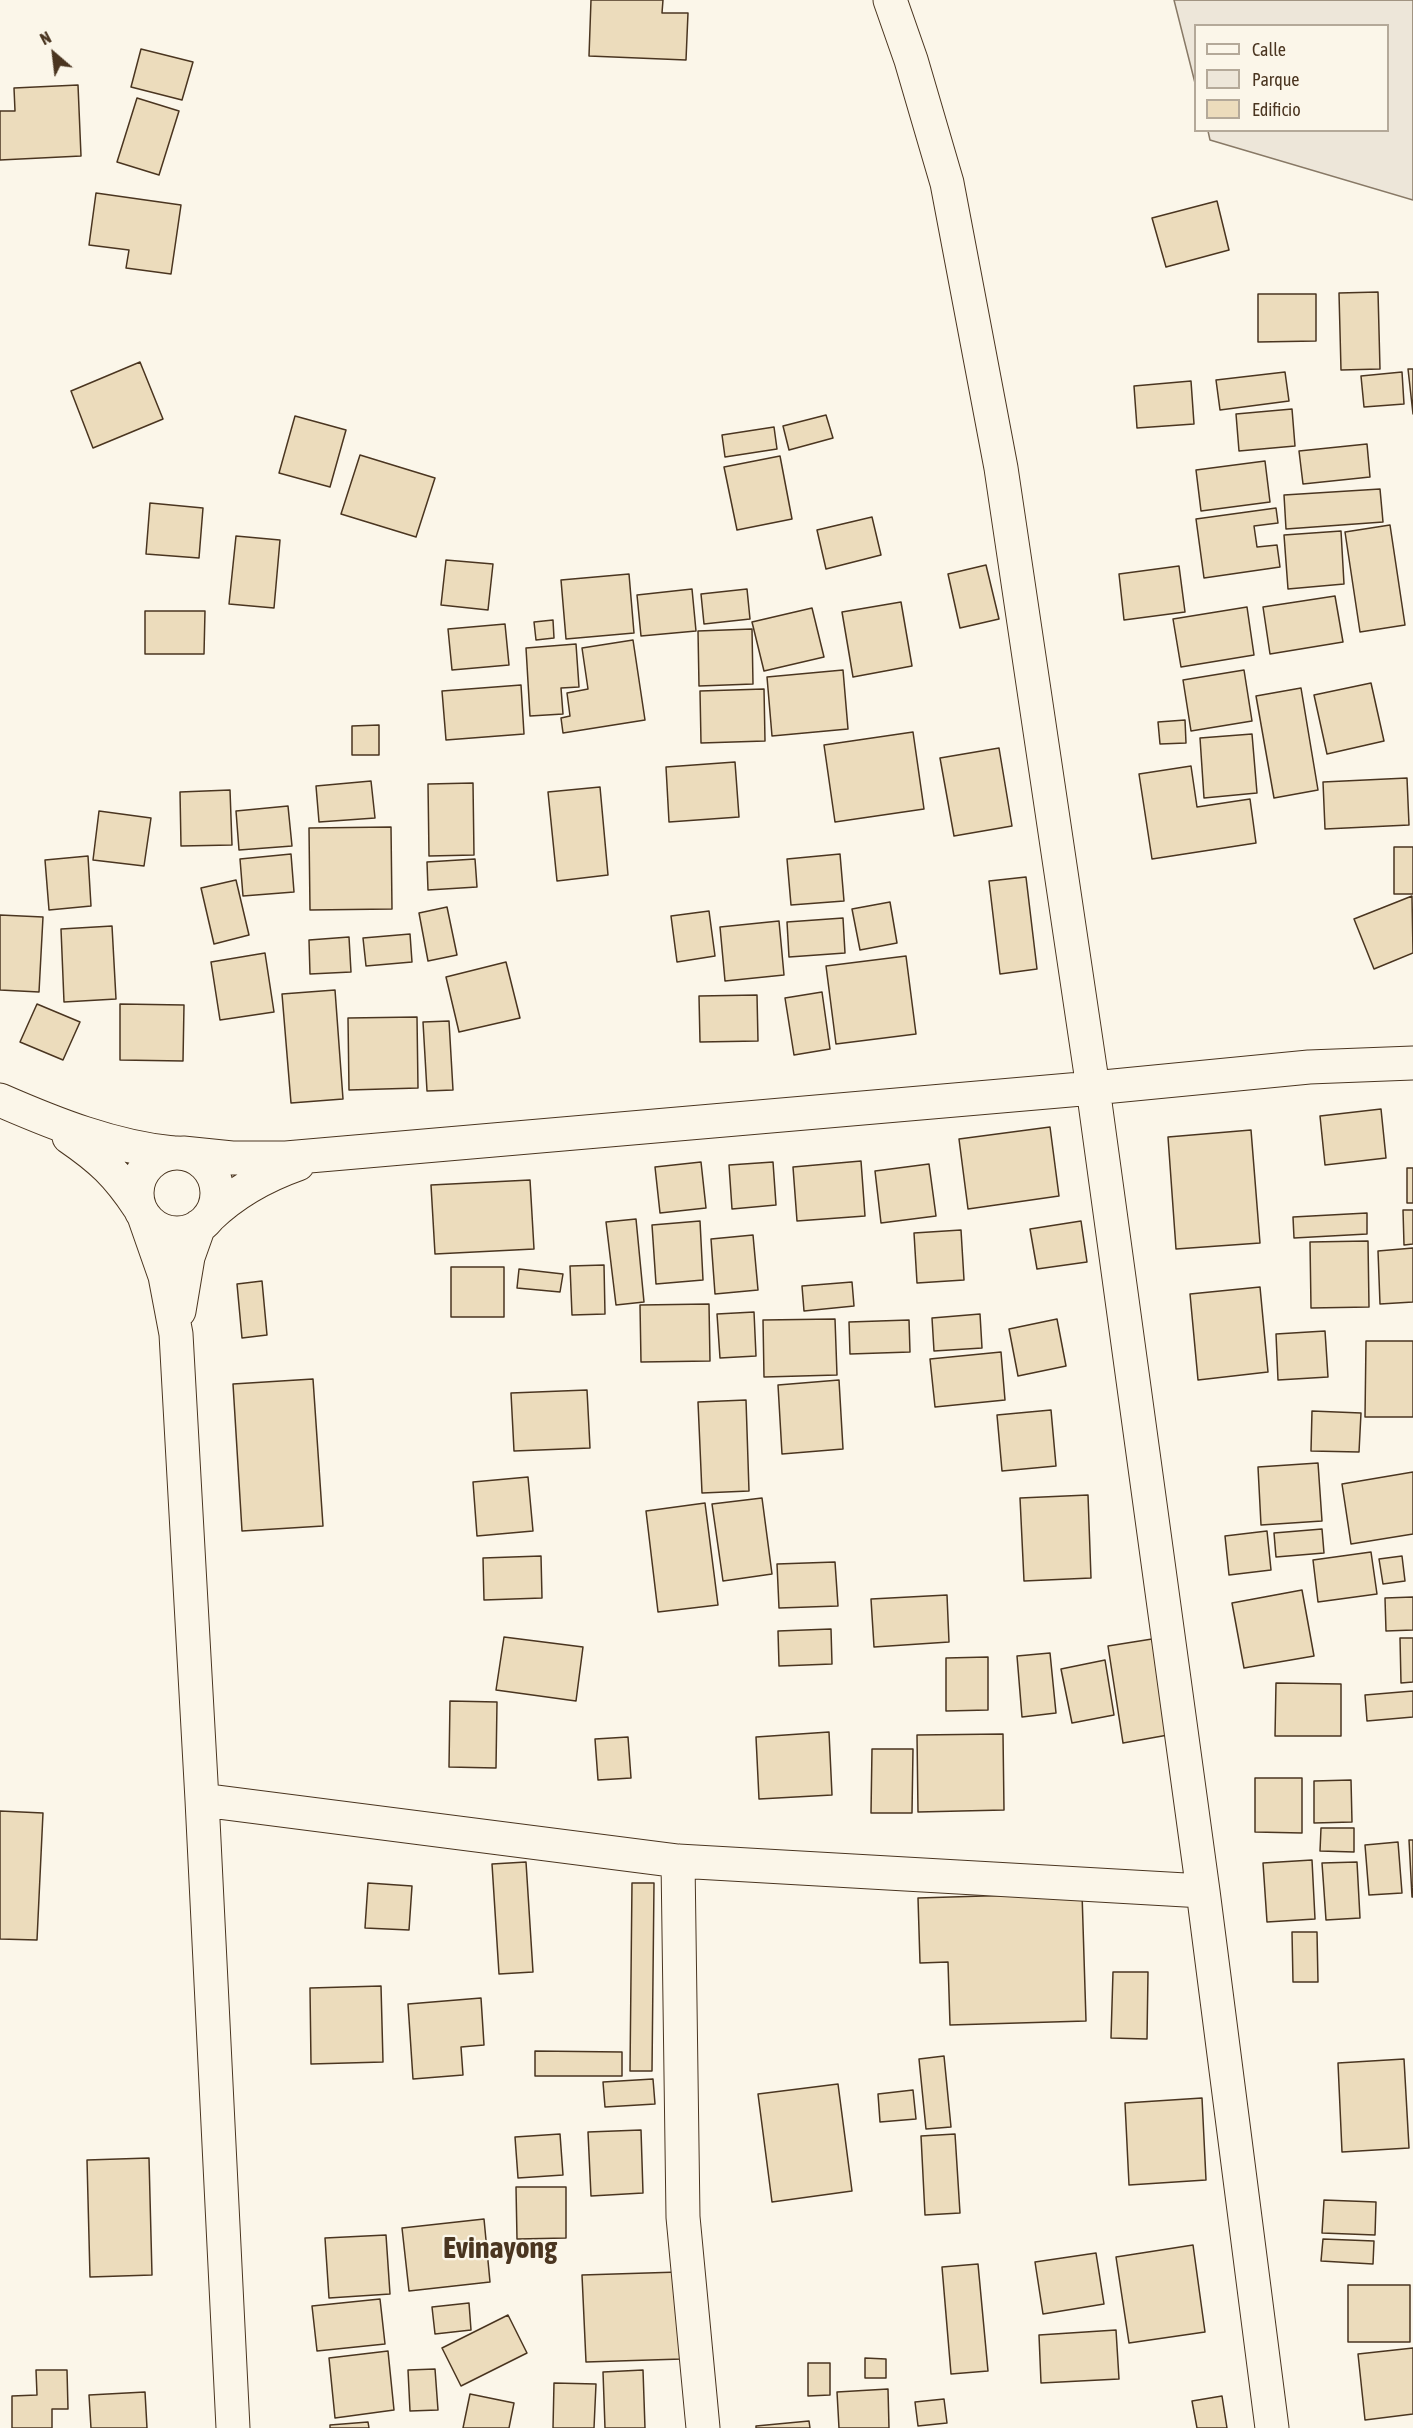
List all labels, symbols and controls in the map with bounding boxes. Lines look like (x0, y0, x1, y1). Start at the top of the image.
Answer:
north arrow (24, 24, 84, 84)
legend (1194, 24, 1389, 132)
text: N (37, 28, 54, 48)
text: Calle (1252, 39, 1286, 60)
text: Parque (1252, 69, 1300, 90)
text: Edificio (1252, 99, 1301, 120)
district label: Evinayong (443, 2231, 557, 2267)

